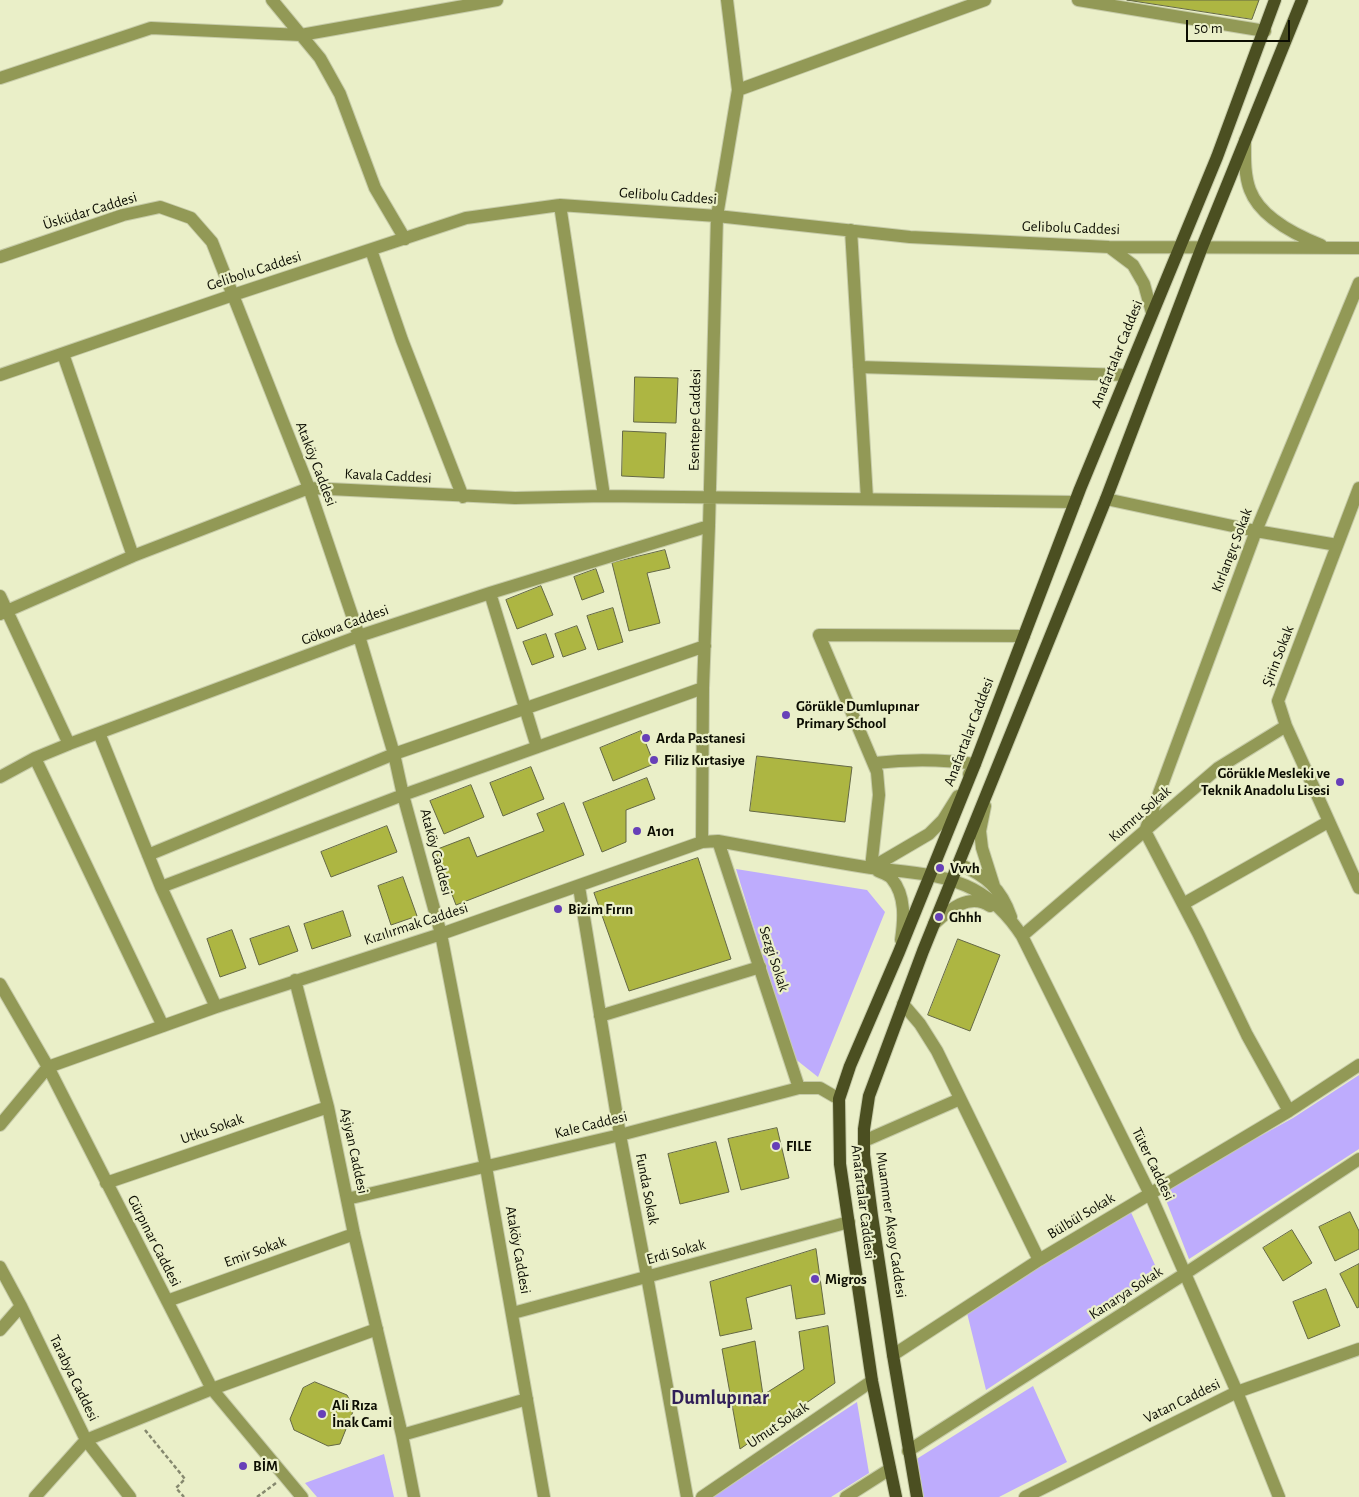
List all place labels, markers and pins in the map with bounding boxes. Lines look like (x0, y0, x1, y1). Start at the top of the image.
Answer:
place label: Görükle Dumlupınar Primary School (796, 697, 919, 732)
marker: Görükle Dumlupınar Primary School (780, 709, 792, 721)
place label: Arda Pastanesi (656, 729, 745, 747)
marker: Arda Pastanesi (640, 732, 652, 744)
place label: Filiz Kırtasiye (664, 751, 745, 769)
marker: Filiz Kırtasiye (648, 754, 660, 766)
place label: Görükle Mesleki ve Teknik Anadolu Lisesi (1201, 764, 1330, 799)
marker: Görükle Mesleki ve Teknik Anadolu Lisesi (1334, 776, 1346, 788)
place label: A101 (647, 822, 675, 840)
marker: A101 (631, 825, 643, 837)
place label: Vvvh (950, 859, 980, 877)
marker: Vvvh (934, 862, 946, 874)
place label: Bizim Fırın (568, 900, 633, 918)
marker: Bizim Fırın (552, 903, 564, 915)
place label: Ghhh (949, 908, 982, 926)
marker: Ghhh (933, 911, 945, 923)
place label: FILE (786, 1137, 811, 1155)
marker: FILE (770, 1140, 782, 1152)
place label: Migros (825, 1270, 867, 1288)
marker: Migros (809, 1273, 821, 1285)
place label: Ali Rıza İnak Cami (332, 1396, 392, 1431)
marker: Ali Rıza İnak Cami (316, 1408, 328, 1420)
place label: BİM (253, 1457, 278, 1475)
marker: BİM (237, 1460, 249, 1472)

